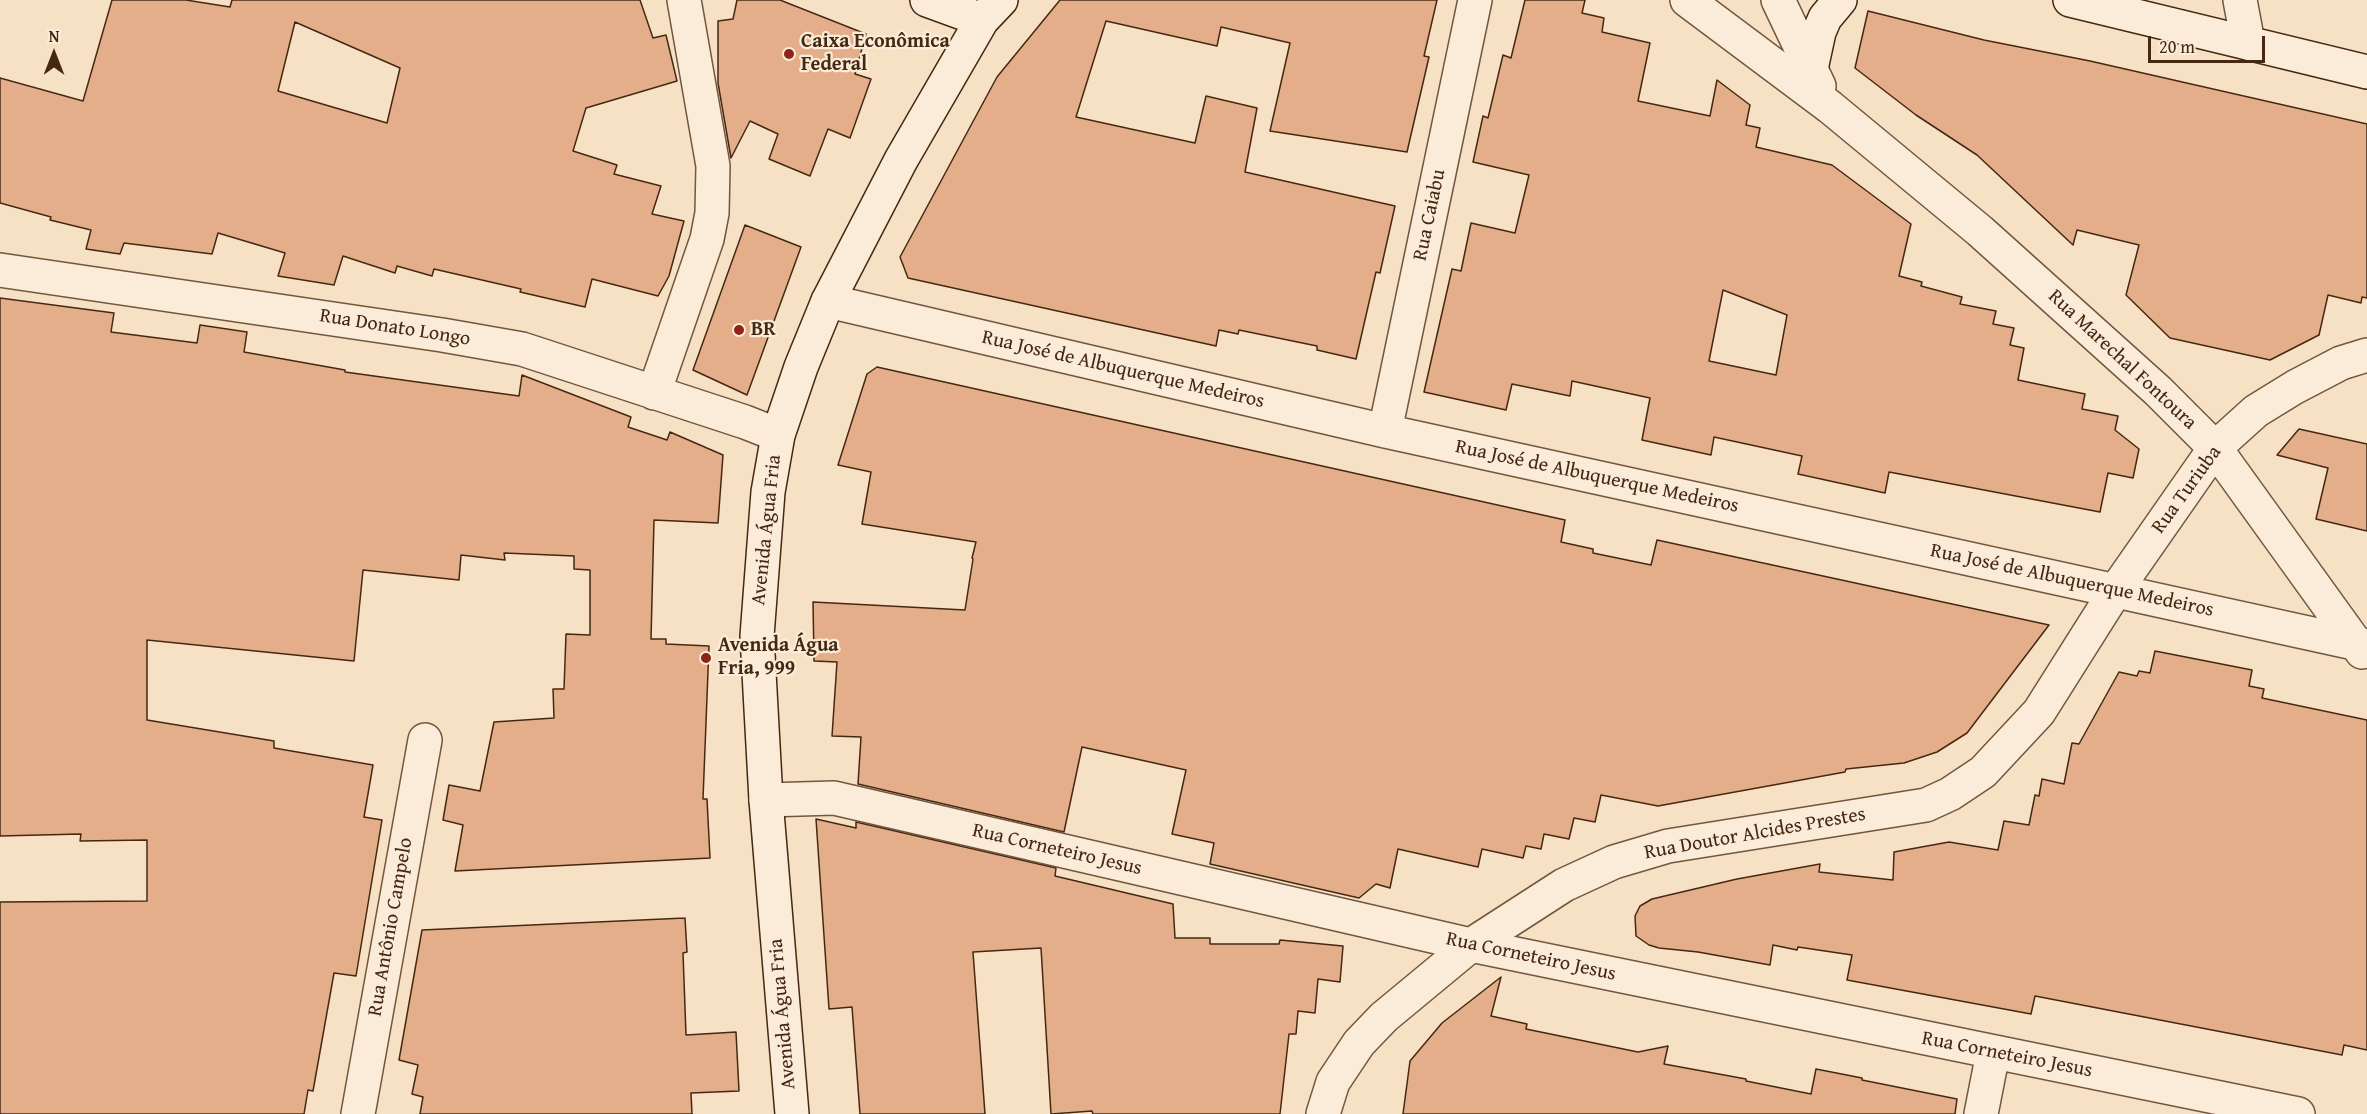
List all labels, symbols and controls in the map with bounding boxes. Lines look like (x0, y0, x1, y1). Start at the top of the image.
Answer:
north arrow (24, 24, 84, 84)
text: N (49, 24, 59, 48)
scale bar (2151, 24, 2268, 62)
place label: Caixa Econômica Federal (801, 30, 950, 77)
text: 20 m (2159, 33, 2195, 60)
marker: Caixa Econômica Federal (782, 47, 796, 61)
street label: Rua Caiabu (1409, 167, 1451, 263)
street label: Rua Marechal Fontoura (2043, 285, 2201, 435)
street label: Rua Donato Longo (318, 304, 472, 352)
place label: BR (751, 318, 776, 342)
marker: BR (732, 323, 746, 337)
street label: Rua José de Albuquerque Medeiros (979, 326, 1267, 414)
street label: Rua José de Albuquerque Medeiros (1453, 435, 1741, 519)
street label: Rua Turiuba (2147, 441, 2227, 539)
street label: Avenida Água Fria (747, 454, 787, 606)
street label: Rua José de Albuquerque Medeiros (1928, 539, 2216, 623)
place label: Avenida Água Fria, 999 (718, 634, 839, 681)
marker: Avenida Água Fria, 999 (699, 651, 713, 665)
street label: Rua Doutor Alcides Prestes (1642, 803, 1868, 865)
street label: Rua Corneteiro Jesus (970, 819, 1144, 881)
street label: Rua Antônio Campelo (363, 836, 419, 1018)
street label: Rua Corneteiro Jesus (1444, 927, 1618, 987)
street label: Avenida Água Fria (764, 938, 802, 1090)
street label: Rua Corneteiro Jesus (1920, 1027, 2094, 1083)

